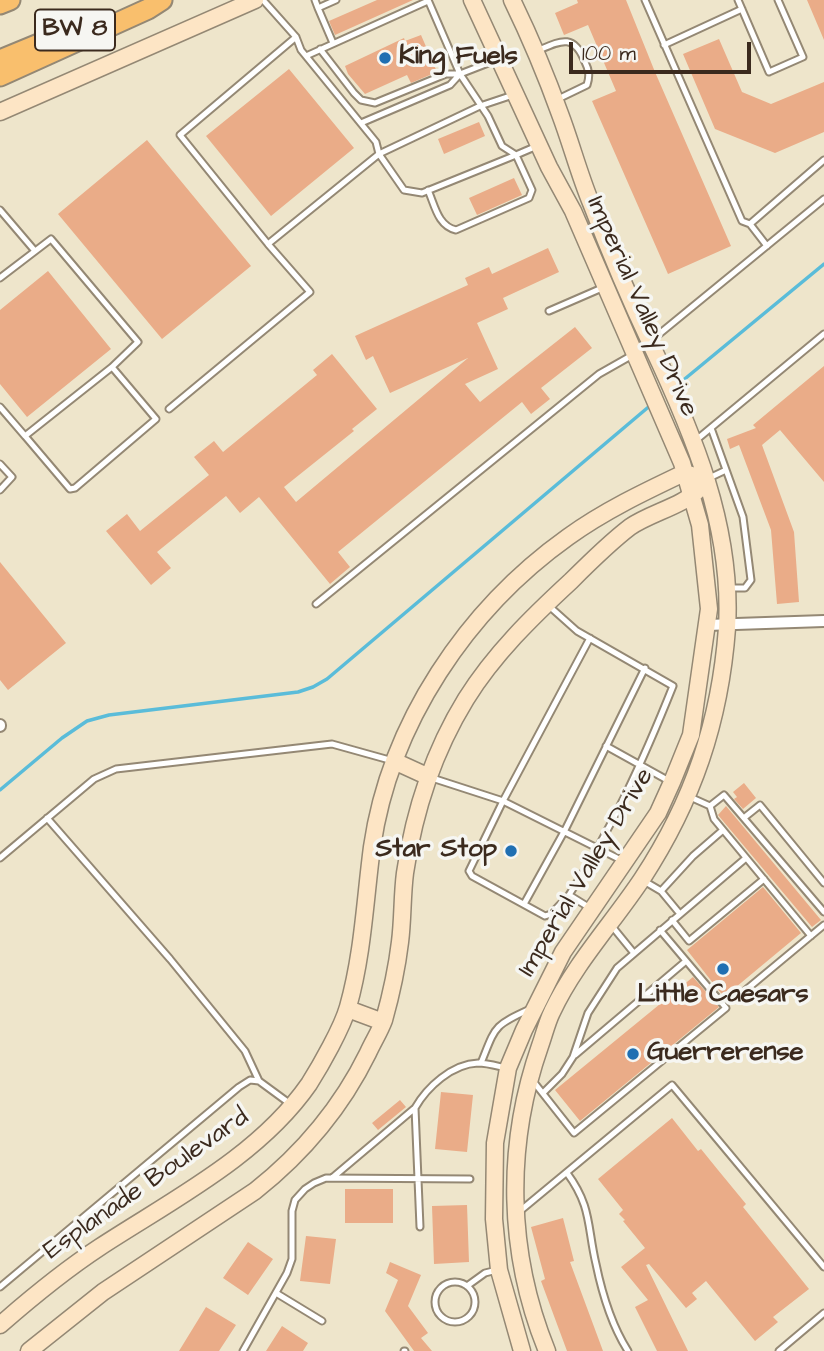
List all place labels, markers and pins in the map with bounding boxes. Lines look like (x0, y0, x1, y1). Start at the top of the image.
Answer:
place label: King Fuels (399, 42, 518, 74)
marker: King Fuels (377, 50, 393, 66)
place label: Star Stop (375, 835, 497, 867)
marker: Star Stop (503, 843, 519, 859)
marker: Little Caesars (715, 961, 731, 977)
place label: Little Caesars (638, 980, 808, 1012)
place label: Guerrerense (647, 1038, 804, 1070)
marker: Guerrerense (625, 1046, 641, 1062)

